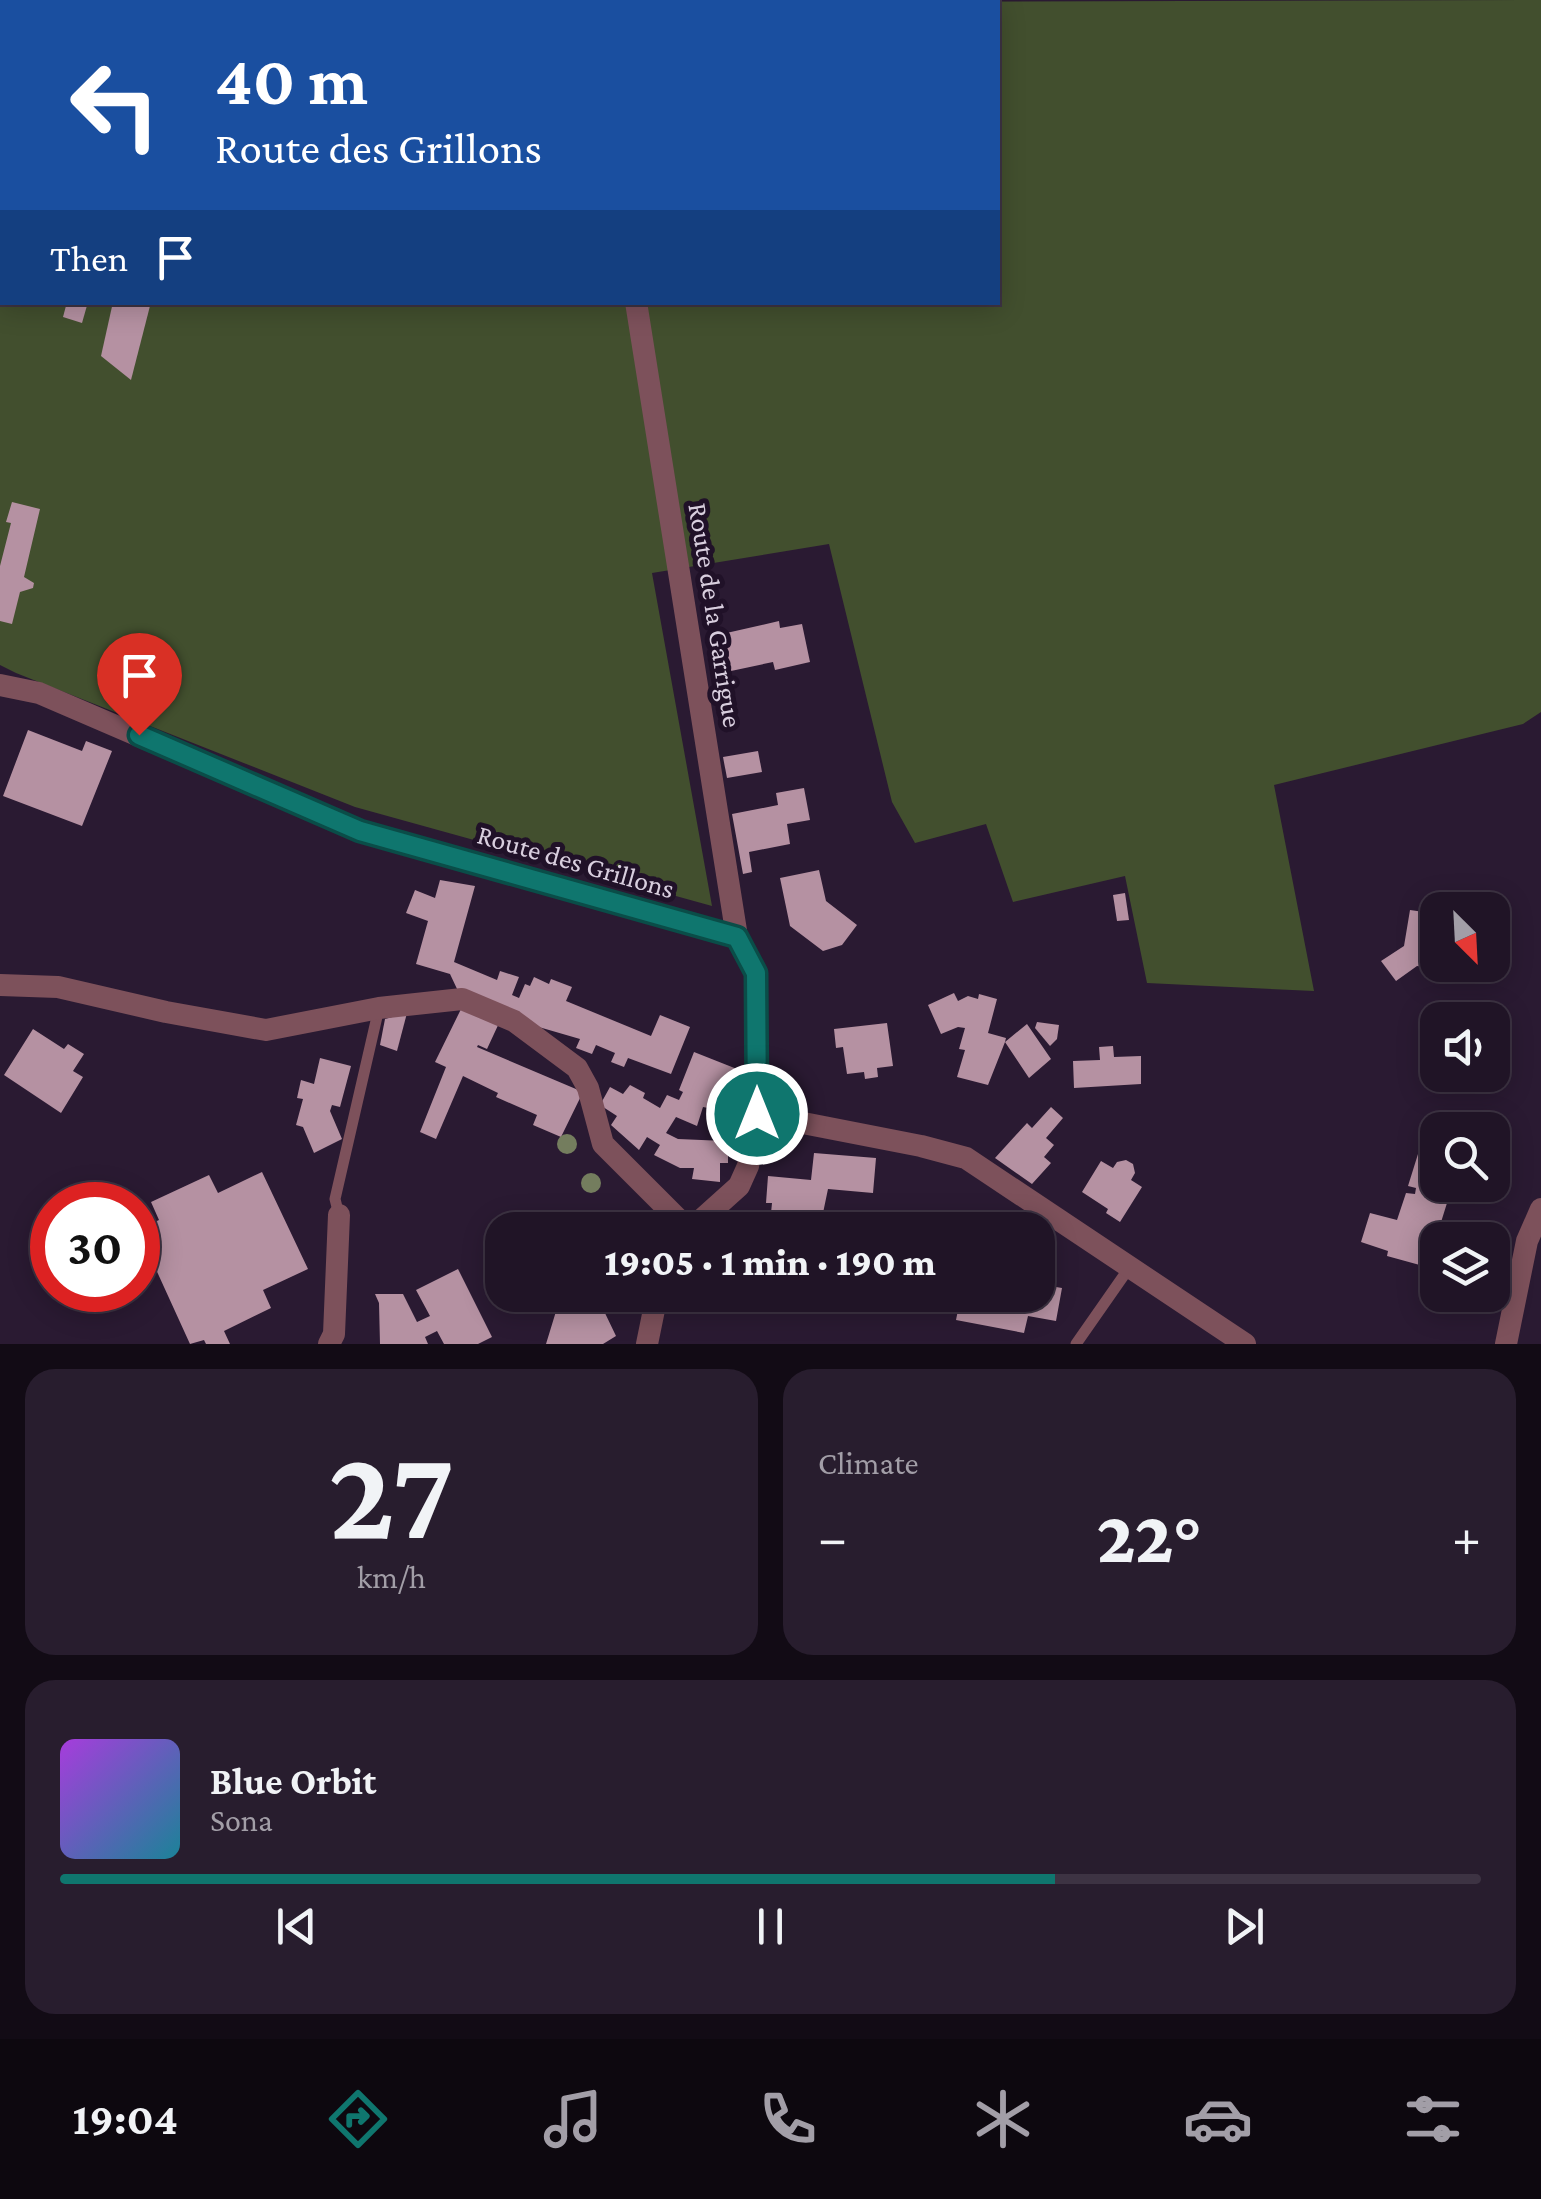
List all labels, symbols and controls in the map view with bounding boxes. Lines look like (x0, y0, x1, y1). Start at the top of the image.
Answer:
icon: left (50, 40, 180, 170)
text: 40 m (215, 41, 368, 119)
text: Route des Grillons (215, 123, 542, 173)
icon: arrive (148, 230, 203, 285)
text: Then (50, 237, 128, 279)
street label: Route de la Garrigue (682, 501, 749, 730)
pin (97, 633, 182, 736)
icon: arrive (112, 648, 167, 703)
street label: Route des Grillons (474, 819, 678, 904)
north arrow (1420, 892, 1510, 982)
map controls (1420, 892, 1510, 1312)
button: sound (1420, 1002, 1510, 1092)
position arrow (705, 1062, 809, 1166)
button: search (1420, 1112, 1510, 1202)
speed limit sign: 30 (30, 1182, 160, 1312)
button: layers (1420, 1222, 1510, 1312)
text: 19:05 · 1 min · 190 m (604, 1241, 936, 1283)
text: 27 (328, 1421, 455, 1566)
text: Climate (818, 1445, 919, 1481)
text: 22° (1096, 1495, 1203, 1578)
text: − (818, 1507, 847, 1568)
text: + (1452, 1507, 1481, 1568)
text: km/h (357, 1559, 426, 1595)
text: Blue Orbit (210, 1760, 377, 1802)
text: Sona (210, 1802, 273, 1838)
icon: previous (269, 1899, 324, 1954)
icon: pause (743, 1899, 798, 1954)
icon: next (1217, 1899, 1272, 1954)
icon: directions (323, 2084, 393, 2154)
icon: music (538, 2084, 608, 2154)
icon: phone (753, 2084, 823, 2154)
icon: climate (968, 2084, 1038, 2154)
icon: car (1183, 2084, 1253, 2154)
icon: filters (1398, 2084, 1468, 2154)
text: 19:04 (73, 2094, 178, 2144)

